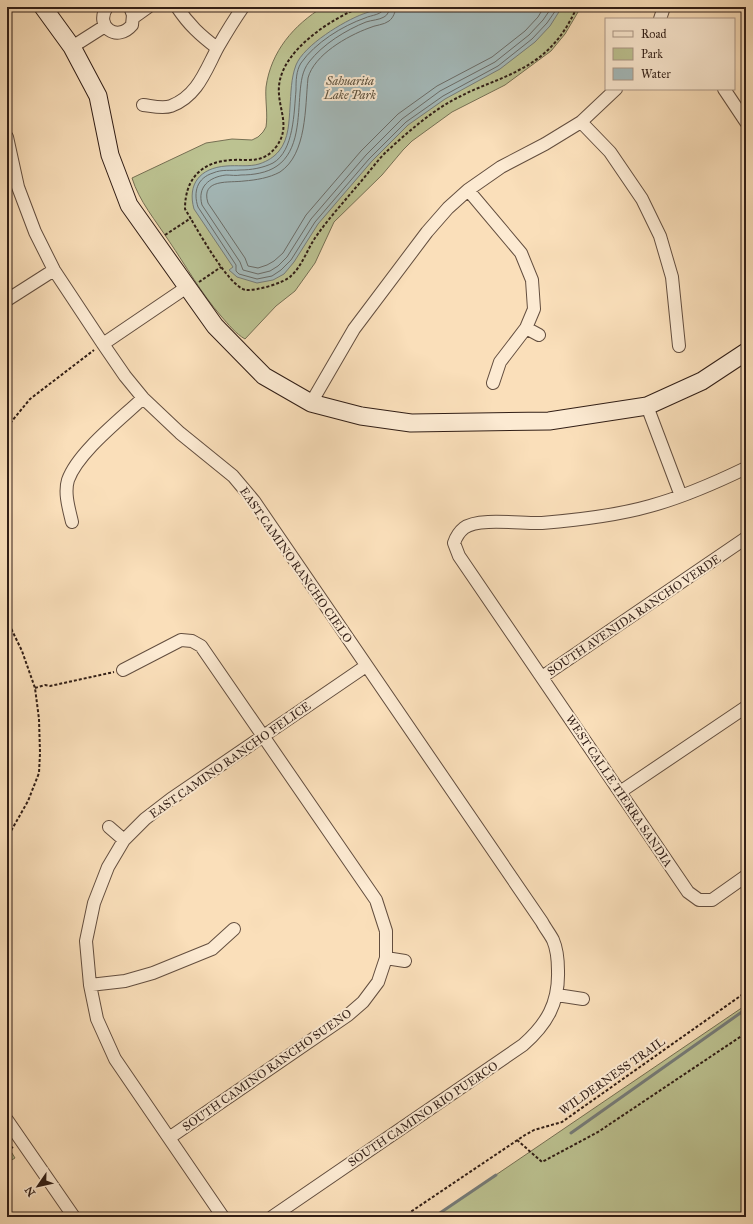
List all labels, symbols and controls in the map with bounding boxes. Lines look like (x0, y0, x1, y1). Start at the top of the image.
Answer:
legend (605, 18, 735, 90)
text: Road (641, 27, 667, 41)
text: Park (641, 47, 663, 61)
text: Water (641, 67, 671, 81)
park label: Sahuarita Lake Park (323, 74, 377, 102)
street label: EAST CAMINO RANCHO CIELO (237, 485, 355, 645)
street label: SOUTH AVENIDA RANCHO VERDE (545, 551, 724, 678)
street label: EAST CAMINO RANCHO FELICE (147, 698, 314, 821)
street label: WEST CALLE TIERRA SANDIA (563, 712, 675, 870)
street label: SOUTH CAMINO RANCHO SUENO (180, 1006, 354, 1134)
street label: WILDERNESS TRAIL (557, 1034, 668, 1118)
street label: SOUTH CAMINO RIO PUERCO (345, 1058, 501, 1170)
north arrow (18, 1166, 58, 1206)
text: N (22, 1183, 38, 1199)

